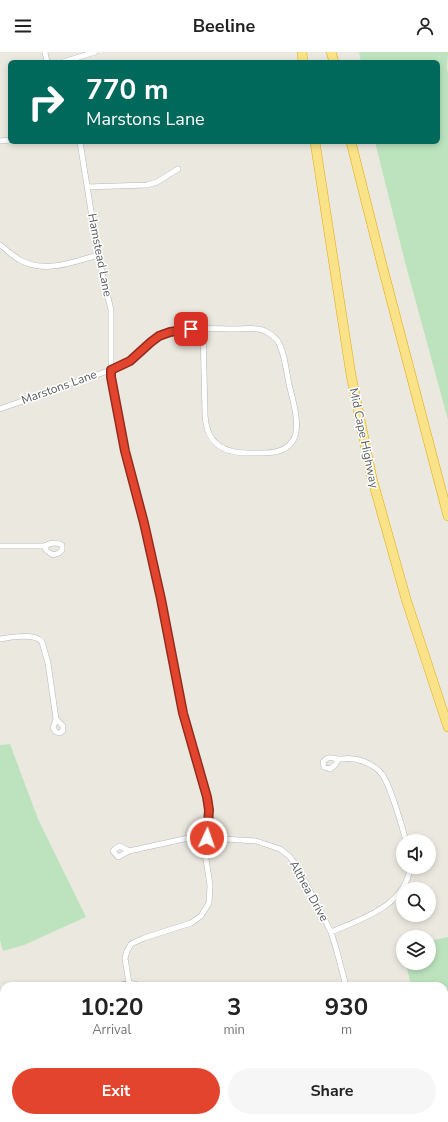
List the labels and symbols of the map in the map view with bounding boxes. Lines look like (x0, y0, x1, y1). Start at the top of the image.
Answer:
street label: Hamstead Lane (84, 212, 116, 298)
pin (174, 312, 208, 346)
street label: Marstons Lane (19, 366, 99, 408)
street label: Mid Cape Highway (346, 386, 383, 490)
position arrow (186, 817, 228, 859)
street label: Althea Drive (286, 858, 332, 924)

